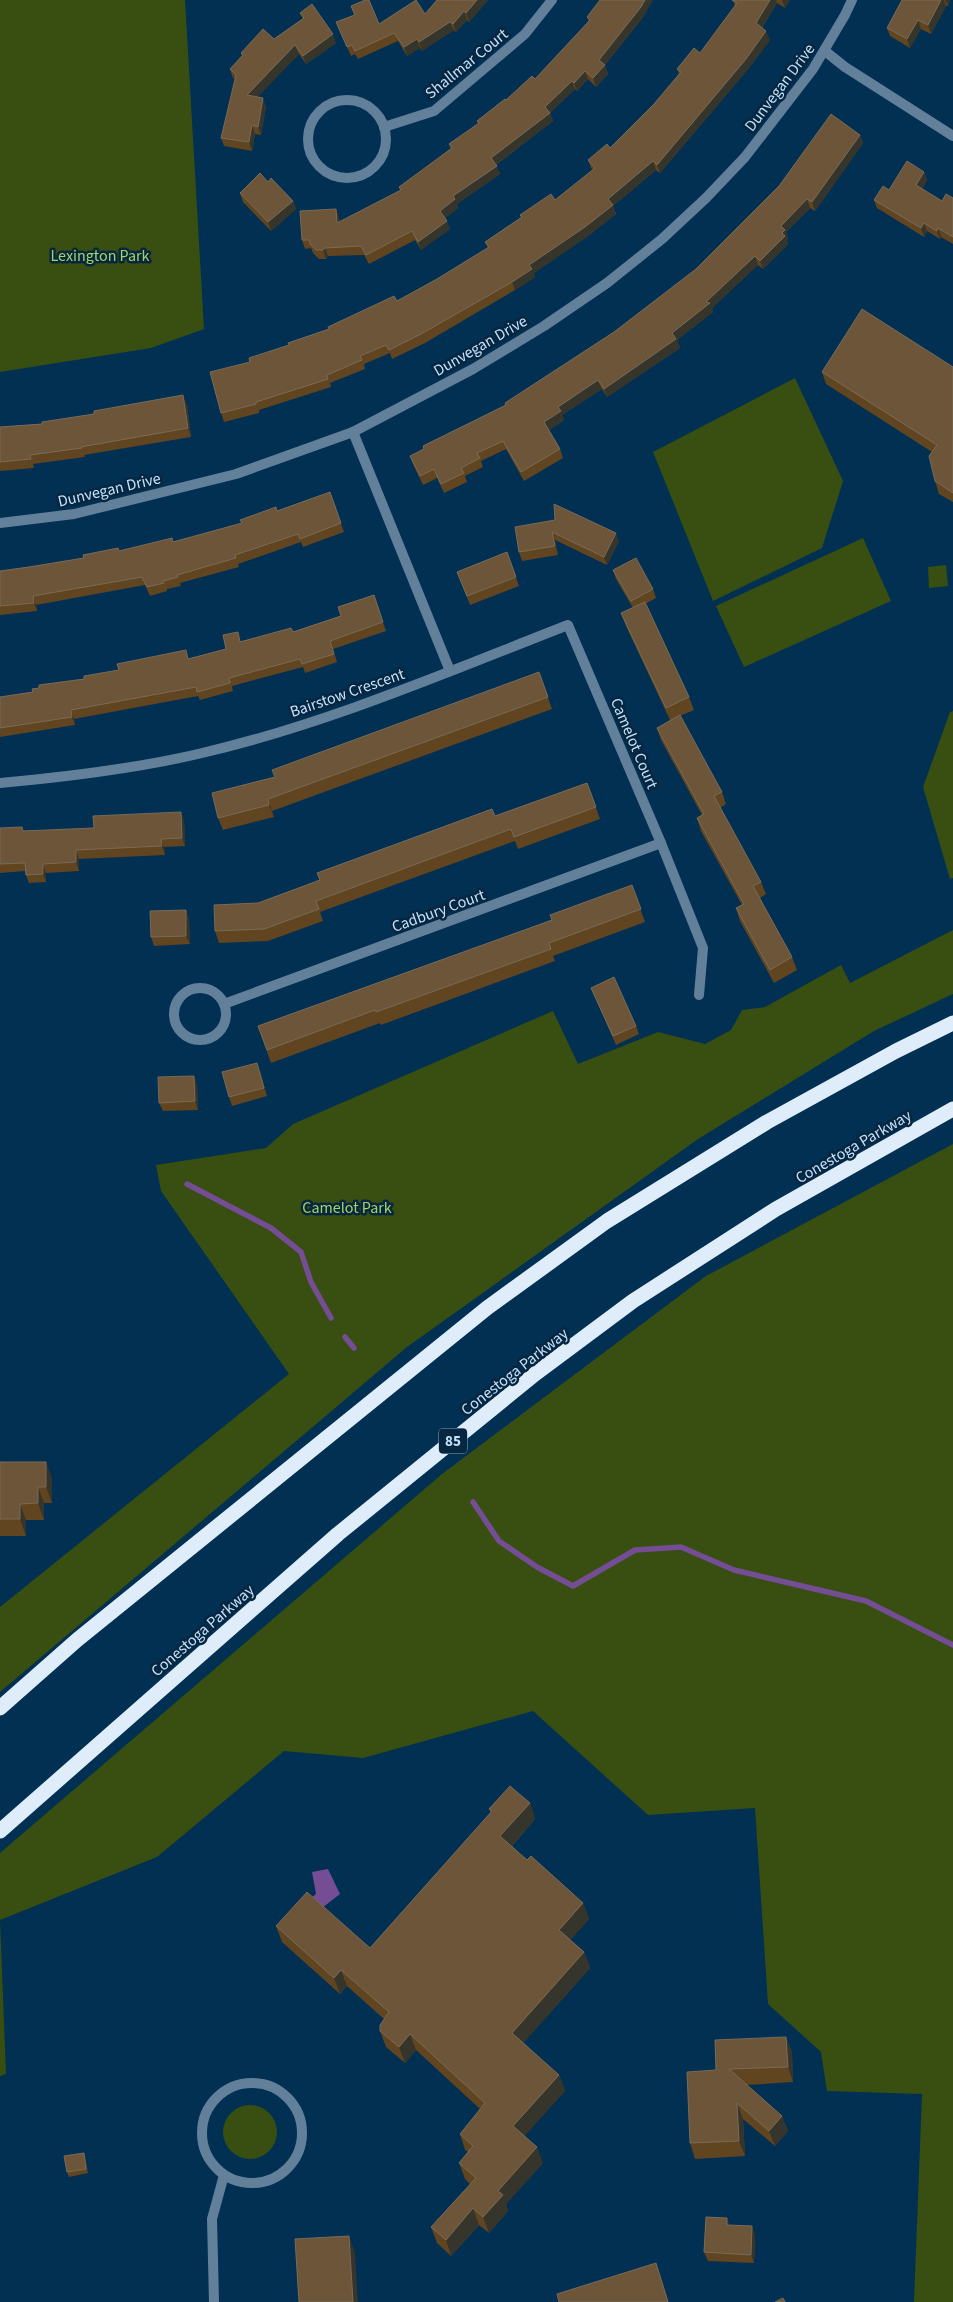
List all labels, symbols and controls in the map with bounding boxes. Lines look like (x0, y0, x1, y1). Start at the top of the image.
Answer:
street label: Shallmar Court (420, 23, 513, 104)
street label: Dunvegan Drive (739, 39, 820, 136)
park label: Lexington Park (50, 245, 150, 267)
street label: Dunvegan Drive (430, 310, 532, 382)
street label: Dunvegan Drive (56, 467, 163, 513)
street label: Bairstow Crescent (287, 663, 408, 723)
street label: Camelot Court (605, 694, 663, 793)
street label: Cadbury Court (389, 884, 489, 938)
street label: Conestoga Parkway (791, 1104, 916, 1189)
park label: Camelot Park (302, 1197, 392, 1219)
street label: Conestoga Parkway (456, 1323, 573, 1421)
road number: 85 (439, 1428, 467, 1454)
street label: Conestoga Parkway (146, 1579, 260, 1682)

